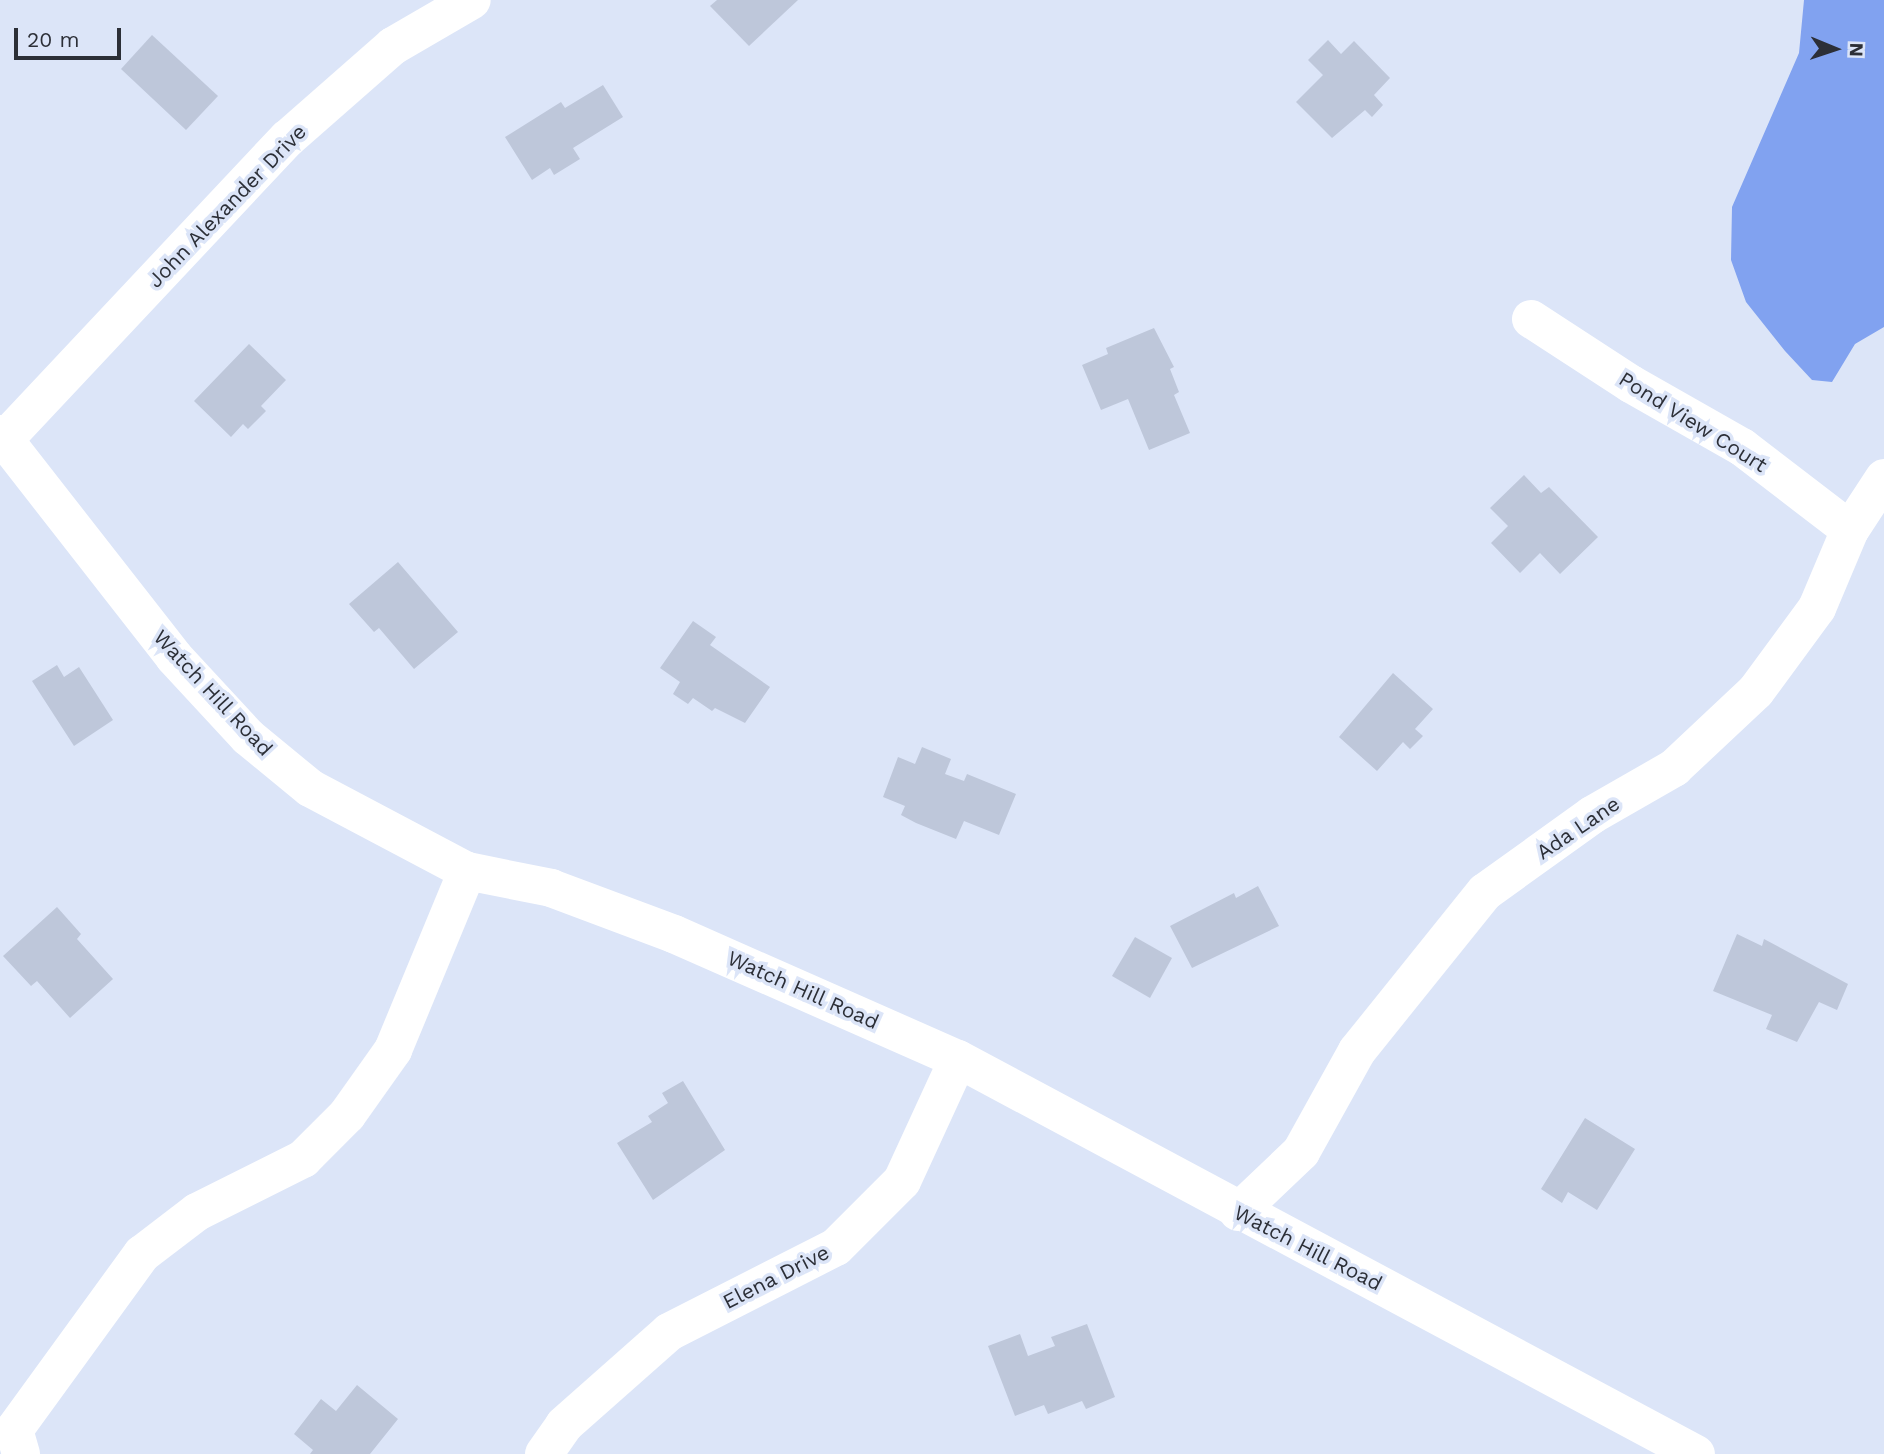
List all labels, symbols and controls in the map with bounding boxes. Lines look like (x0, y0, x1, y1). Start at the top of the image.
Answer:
scale bar (18, 14, 124, 58)
north arrow (1800, 14, 1870, 84)
text: 20 m (27, 27, 79, 52)
text: N (1845, 42, 1868, 57)
street label: John Alexander Drive (142, 119, 312, 293)
street label: Pond View Court (1614, 366, 1772, 478)
street label: Watch Hill Road (148, 625, 278, 761)
street label: Ada Lane (1531, 791, 1625, 865)
street label: Watch Hill Road (723, 945, 883, 1035)
street label: Watch Hill Road (1229, 1200, 1387, 1296)
street label: Elena Drive (719, 1239, 833, 1315)

